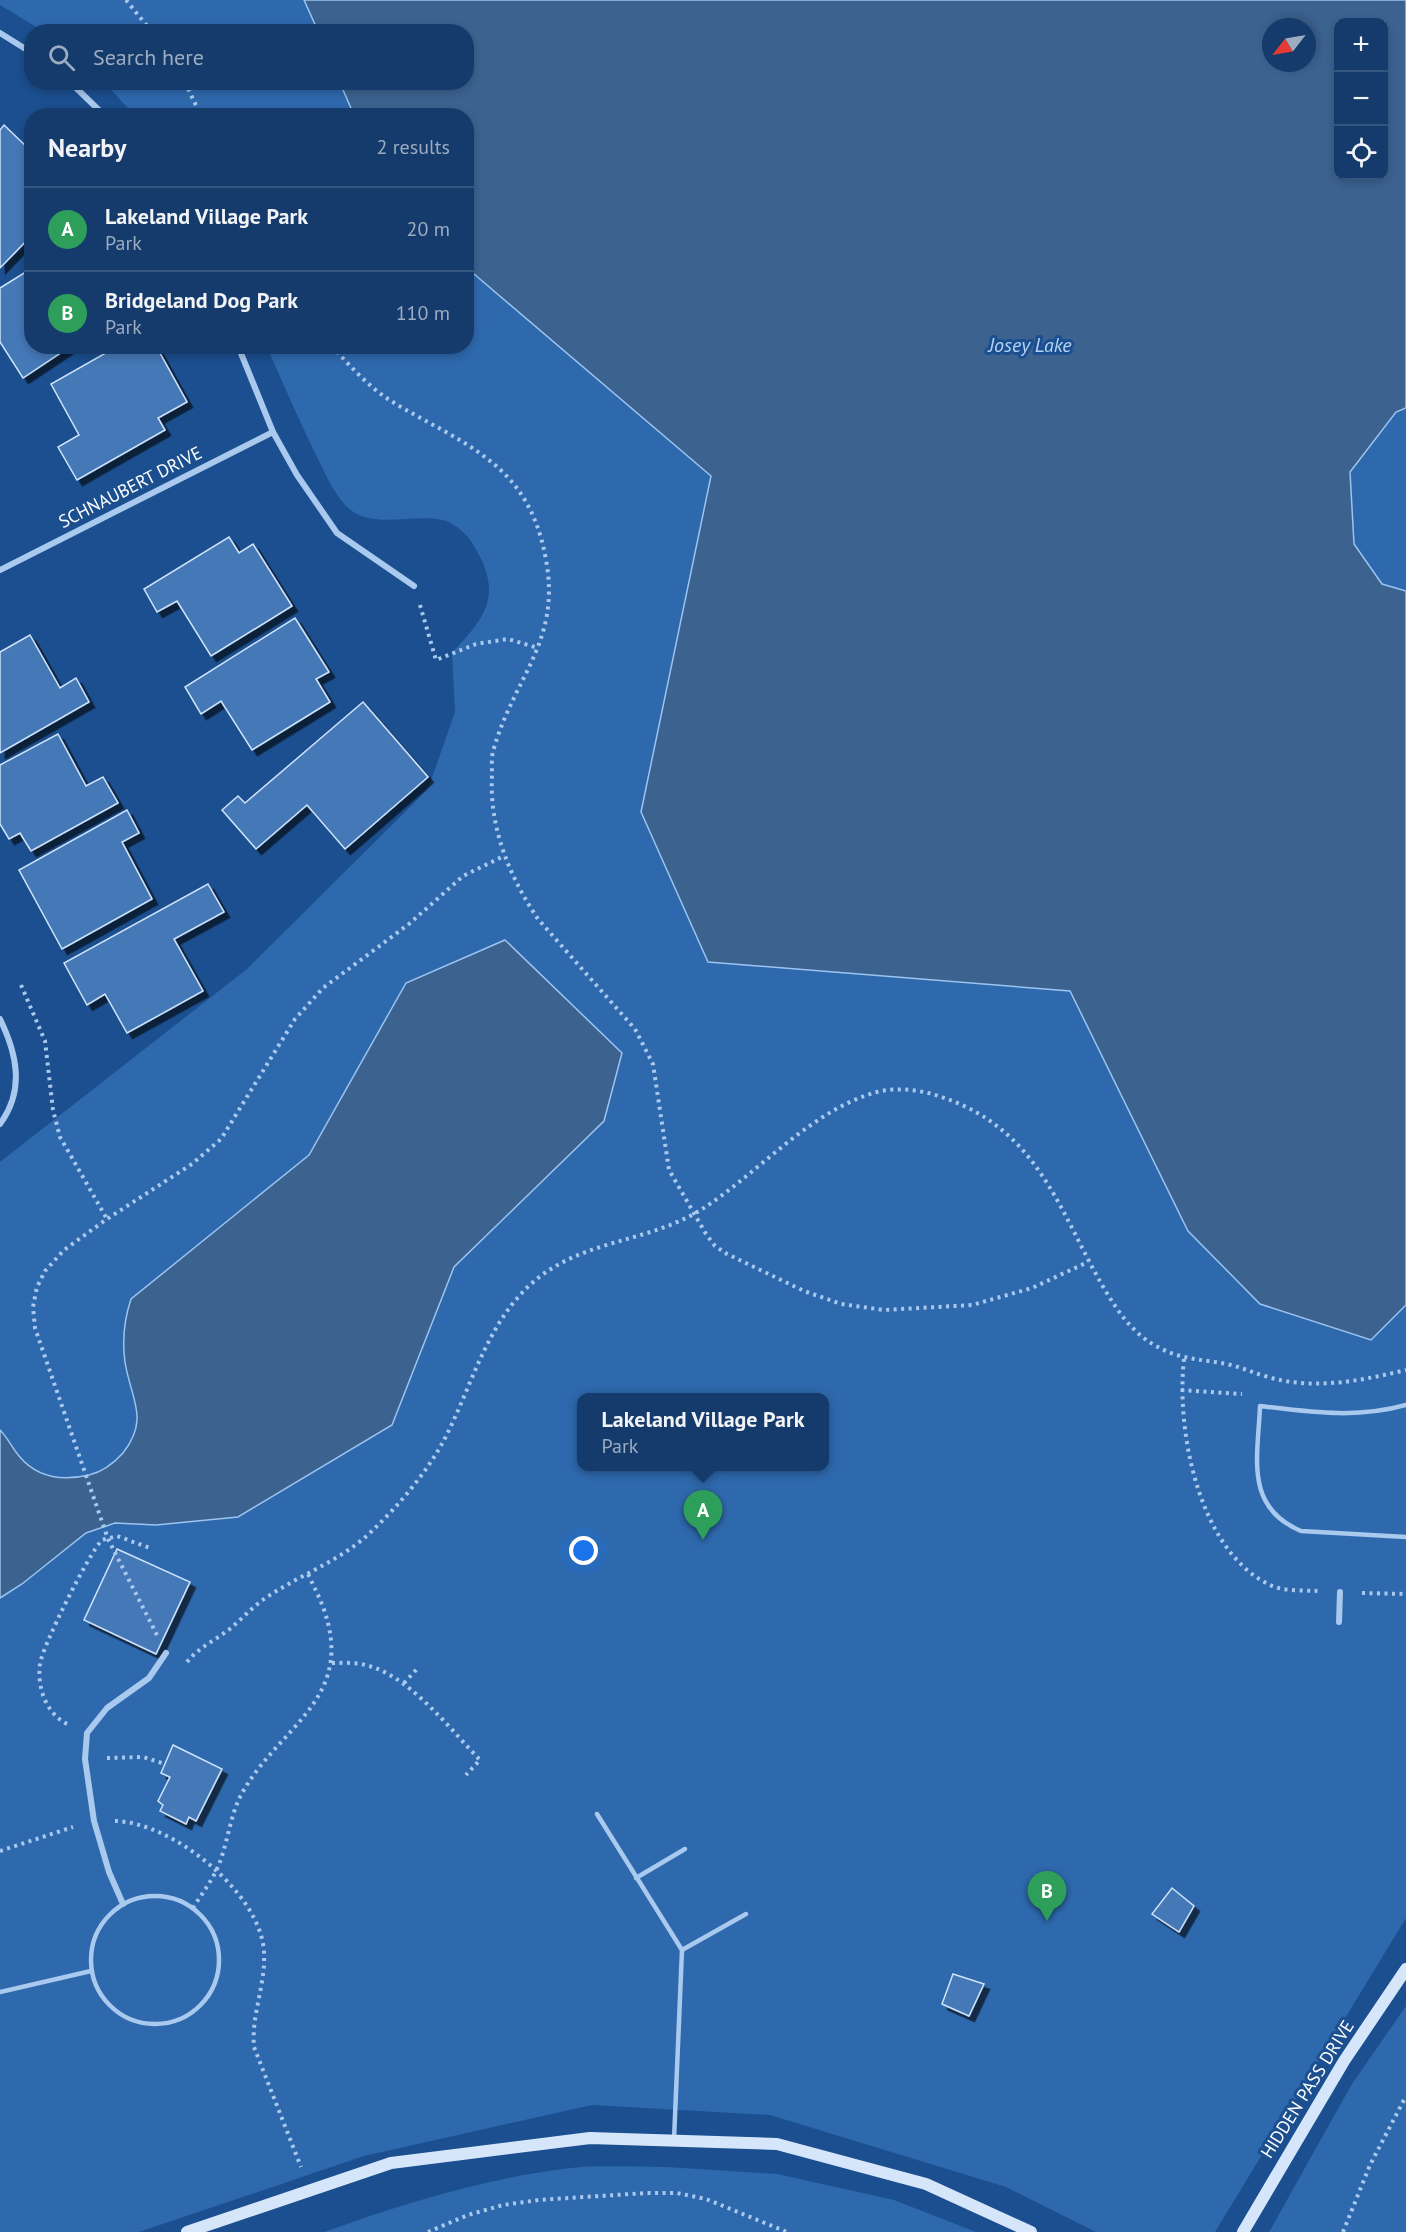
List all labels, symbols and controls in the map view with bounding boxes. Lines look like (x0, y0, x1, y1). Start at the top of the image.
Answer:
north arrow (1262, 18, 1316, 72)
map controls (1334, 18, 1388, 180)
button: + (1334, 18, 1388, 72)
search box (24, 24, 474, 90)
icon: search (45, 41, 78, 74)
text: Search here (93, 43, 204, 71)
button: − (1334, 72, 1388, 126)
button: locate (1334, 126, 1388, 180)
text: Nearby (48, 131, 126, 164)
text: 2 results (377, 134, 450, 160)
text: Lakeland Village Park (105, 202, 308, 230)
text: A (61, 216, 74, 242)
text: 20 m (407, 216, 450, 242)
text: Park (105, 230, 142, 256)
text: Bridgeland Dog Park (105, 286, 298, 314)
text: B (62, 300, 73, 326)
text: 110 m (396, 300, 450, 326)
text: Park (105, 314, 142, 340)
water label: Josey Lake (987, 332, 1072, 358)
street label: SCHNAUBERT DRIVE (54, 441, 206, 533)
popup (577, 1393, 829, 1471)
text: Lakeland Village Park (602, 1405, 805, 1433)
text: Park (602, 1433, 638, 1459)
pin: A (684, 1490, 722, 1540)
your location (569, 1536, 598, 1565)
pin: B (1028, 1872, 1066, 1921)
street label: HIDDEN PASS DRIVE (1255, 2016, 1359, 2162)

